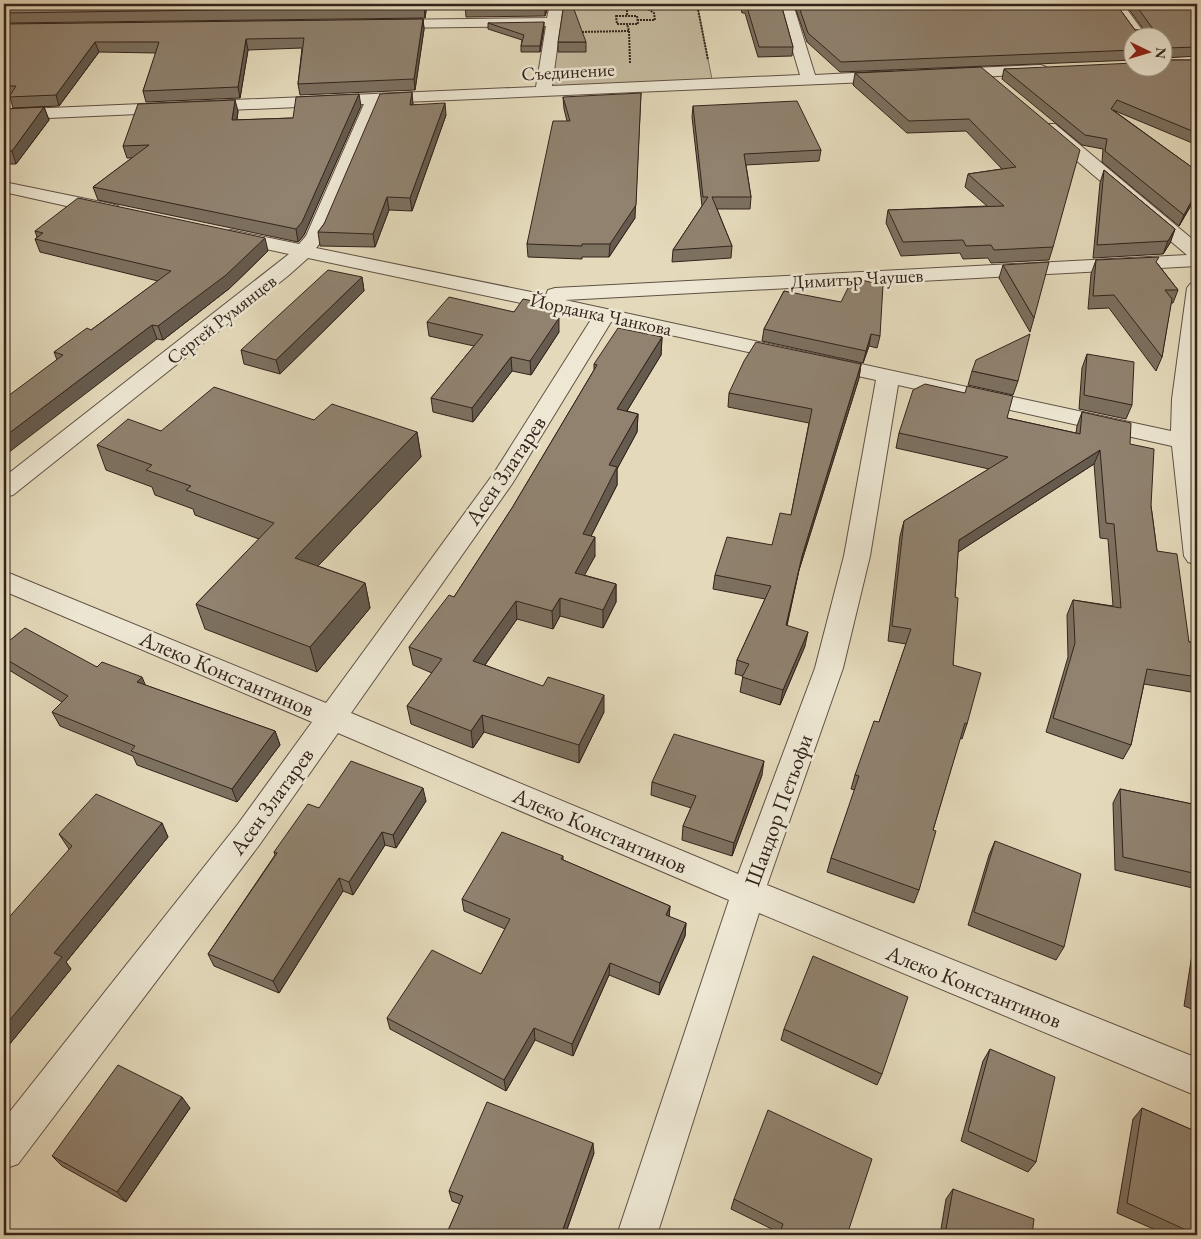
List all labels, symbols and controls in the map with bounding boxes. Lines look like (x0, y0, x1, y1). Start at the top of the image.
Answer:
north arrow (1124, 28, 1174, 78)
text: N (1151, 47, 1170, 60)
street label: Съединение (521, 57, 615, 86)
street label: Димитър Чаушев (790, 263, 924, 294)
street label: Сергей Румянцев (161, 269, 281, 370)
street label: Йорданка Чанкова (528, 287, 675, 342)
street label: Асен Златарев (458, 410, 553, 531)
street label: Алеко Константинов (134, 623, 318, 723)
street label: Шандор Петьофи (738, 730, 820, 890)
street label: Асен Златарев (222, 742, 320, 862)
street label: Алеко Константинов (507, 780, 691, 880)
street label: Алеко Константинов (881, 938, 1066, 1035)

